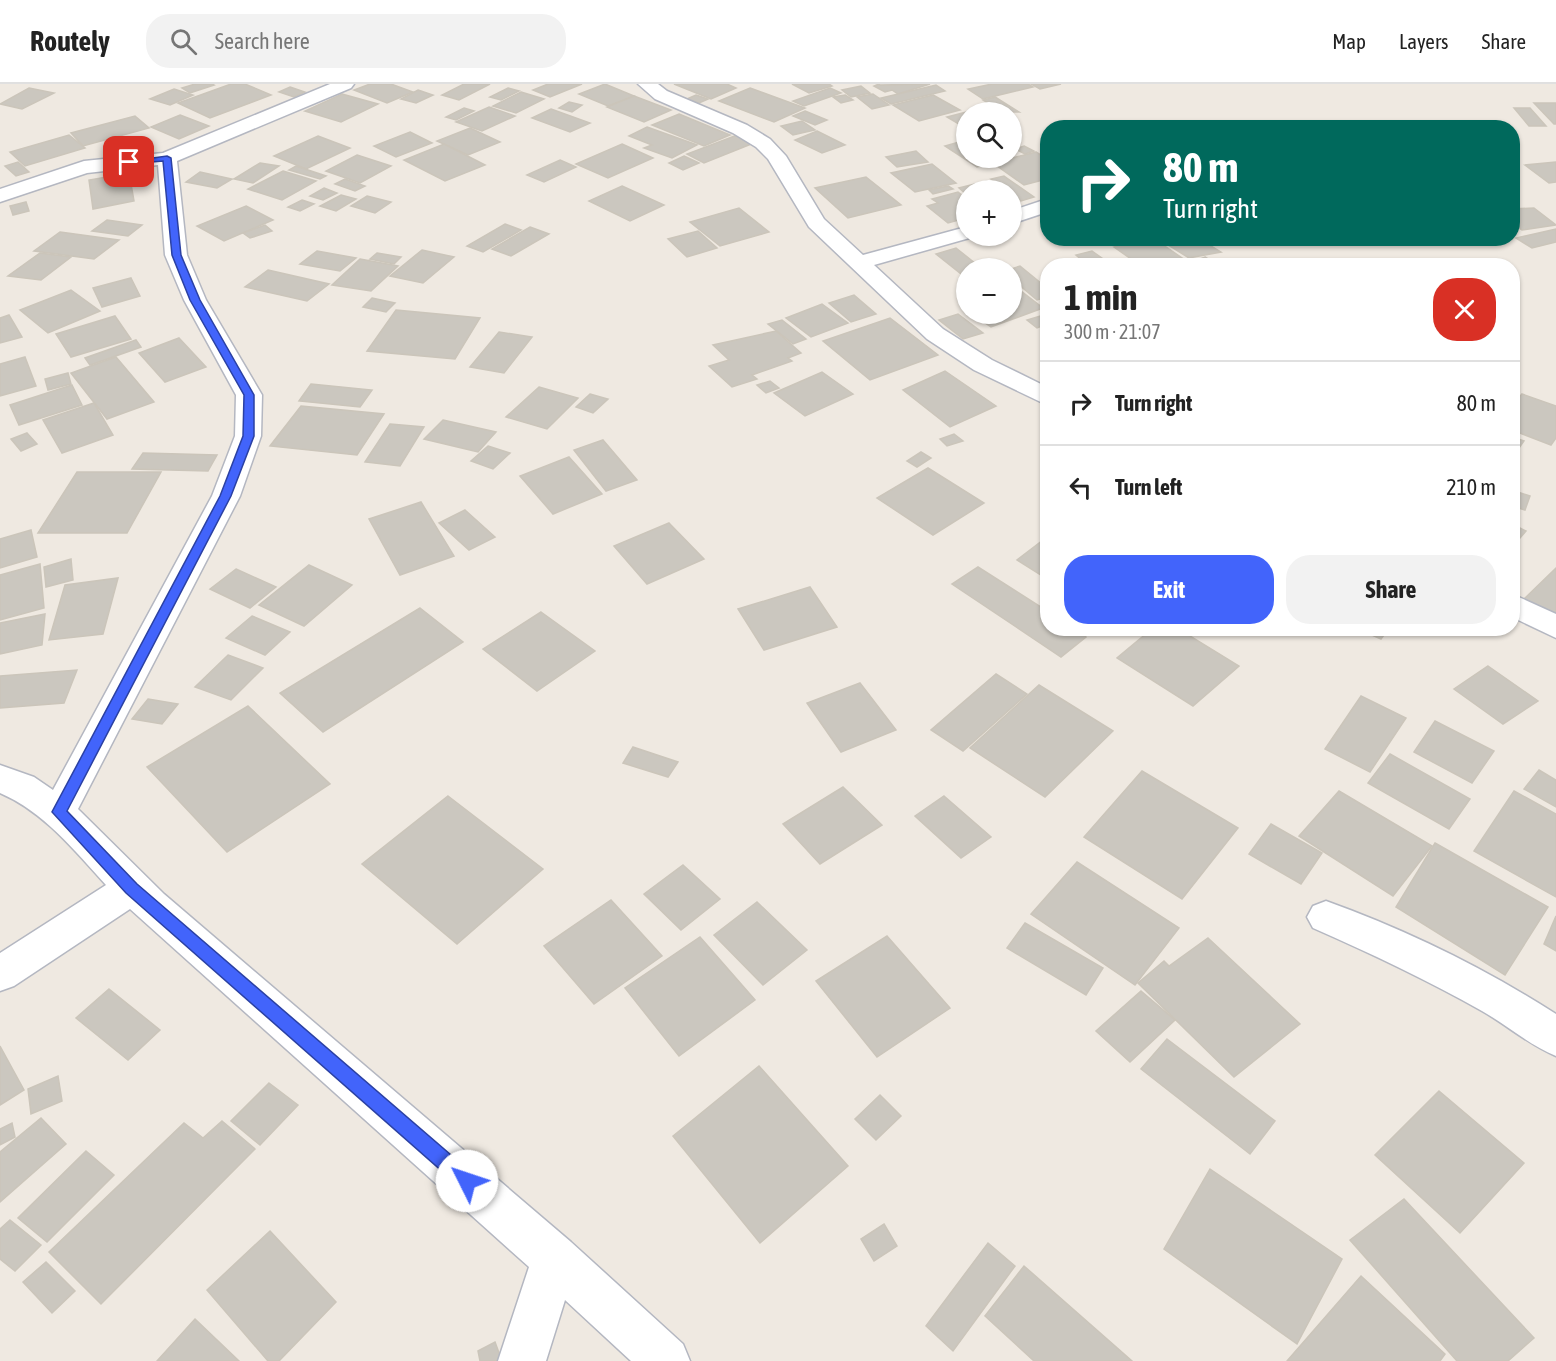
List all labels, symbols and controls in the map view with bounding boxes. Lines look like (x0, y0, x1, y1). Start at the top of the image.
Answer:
search box (146, 14, 566, 68)
text: Routely (30, 25, 110, 57)
icon: search (167, 25, 200, 58)
text: Search here (215, 28, 310, 54)
text: Map (1332, 29, 1366, 53)
text: Layers (1399, 29, 1449, 53)
text: Share (1482, 29, 1526, 53)
map controls (956, 102, 1022, 324)
button: search (956, 102, 1022, 168)
pin (103, 136, 154, 187)
text: 80 m (1163, 143, 1238, 191)
icon: right (1064, 144, 1142, 222)
icon: arrive (112, 145, 145, 178)
button: + (956, 180, 1022, 246)
text: Turn right (1163, 193, 1258, 224)
button: − (956, 258, 1022, 324)
text: 1 min (1064, 276, 1138, 318)
button: close (1433, 278, 1496, 341)
text: 300 m · 21:07 (1064, 320, 1161, 343)
icon: right (1064, 387, 1097, 420)
text: Turn right (1115, 390, 1192, 416)
text: 80 m (1456, 390, 1496, 416)
icon: left (1064, 471, 1097, 504)
text: Turn left (1115, 474, 1182, 500)
text: 210 m (1446, 474, 1496, 500)
button: Exit (1064, 555, 1274, 624)
button: Share (1286, 555, 1496, 624)
position arrow (435, 1149, 499, 1213)

